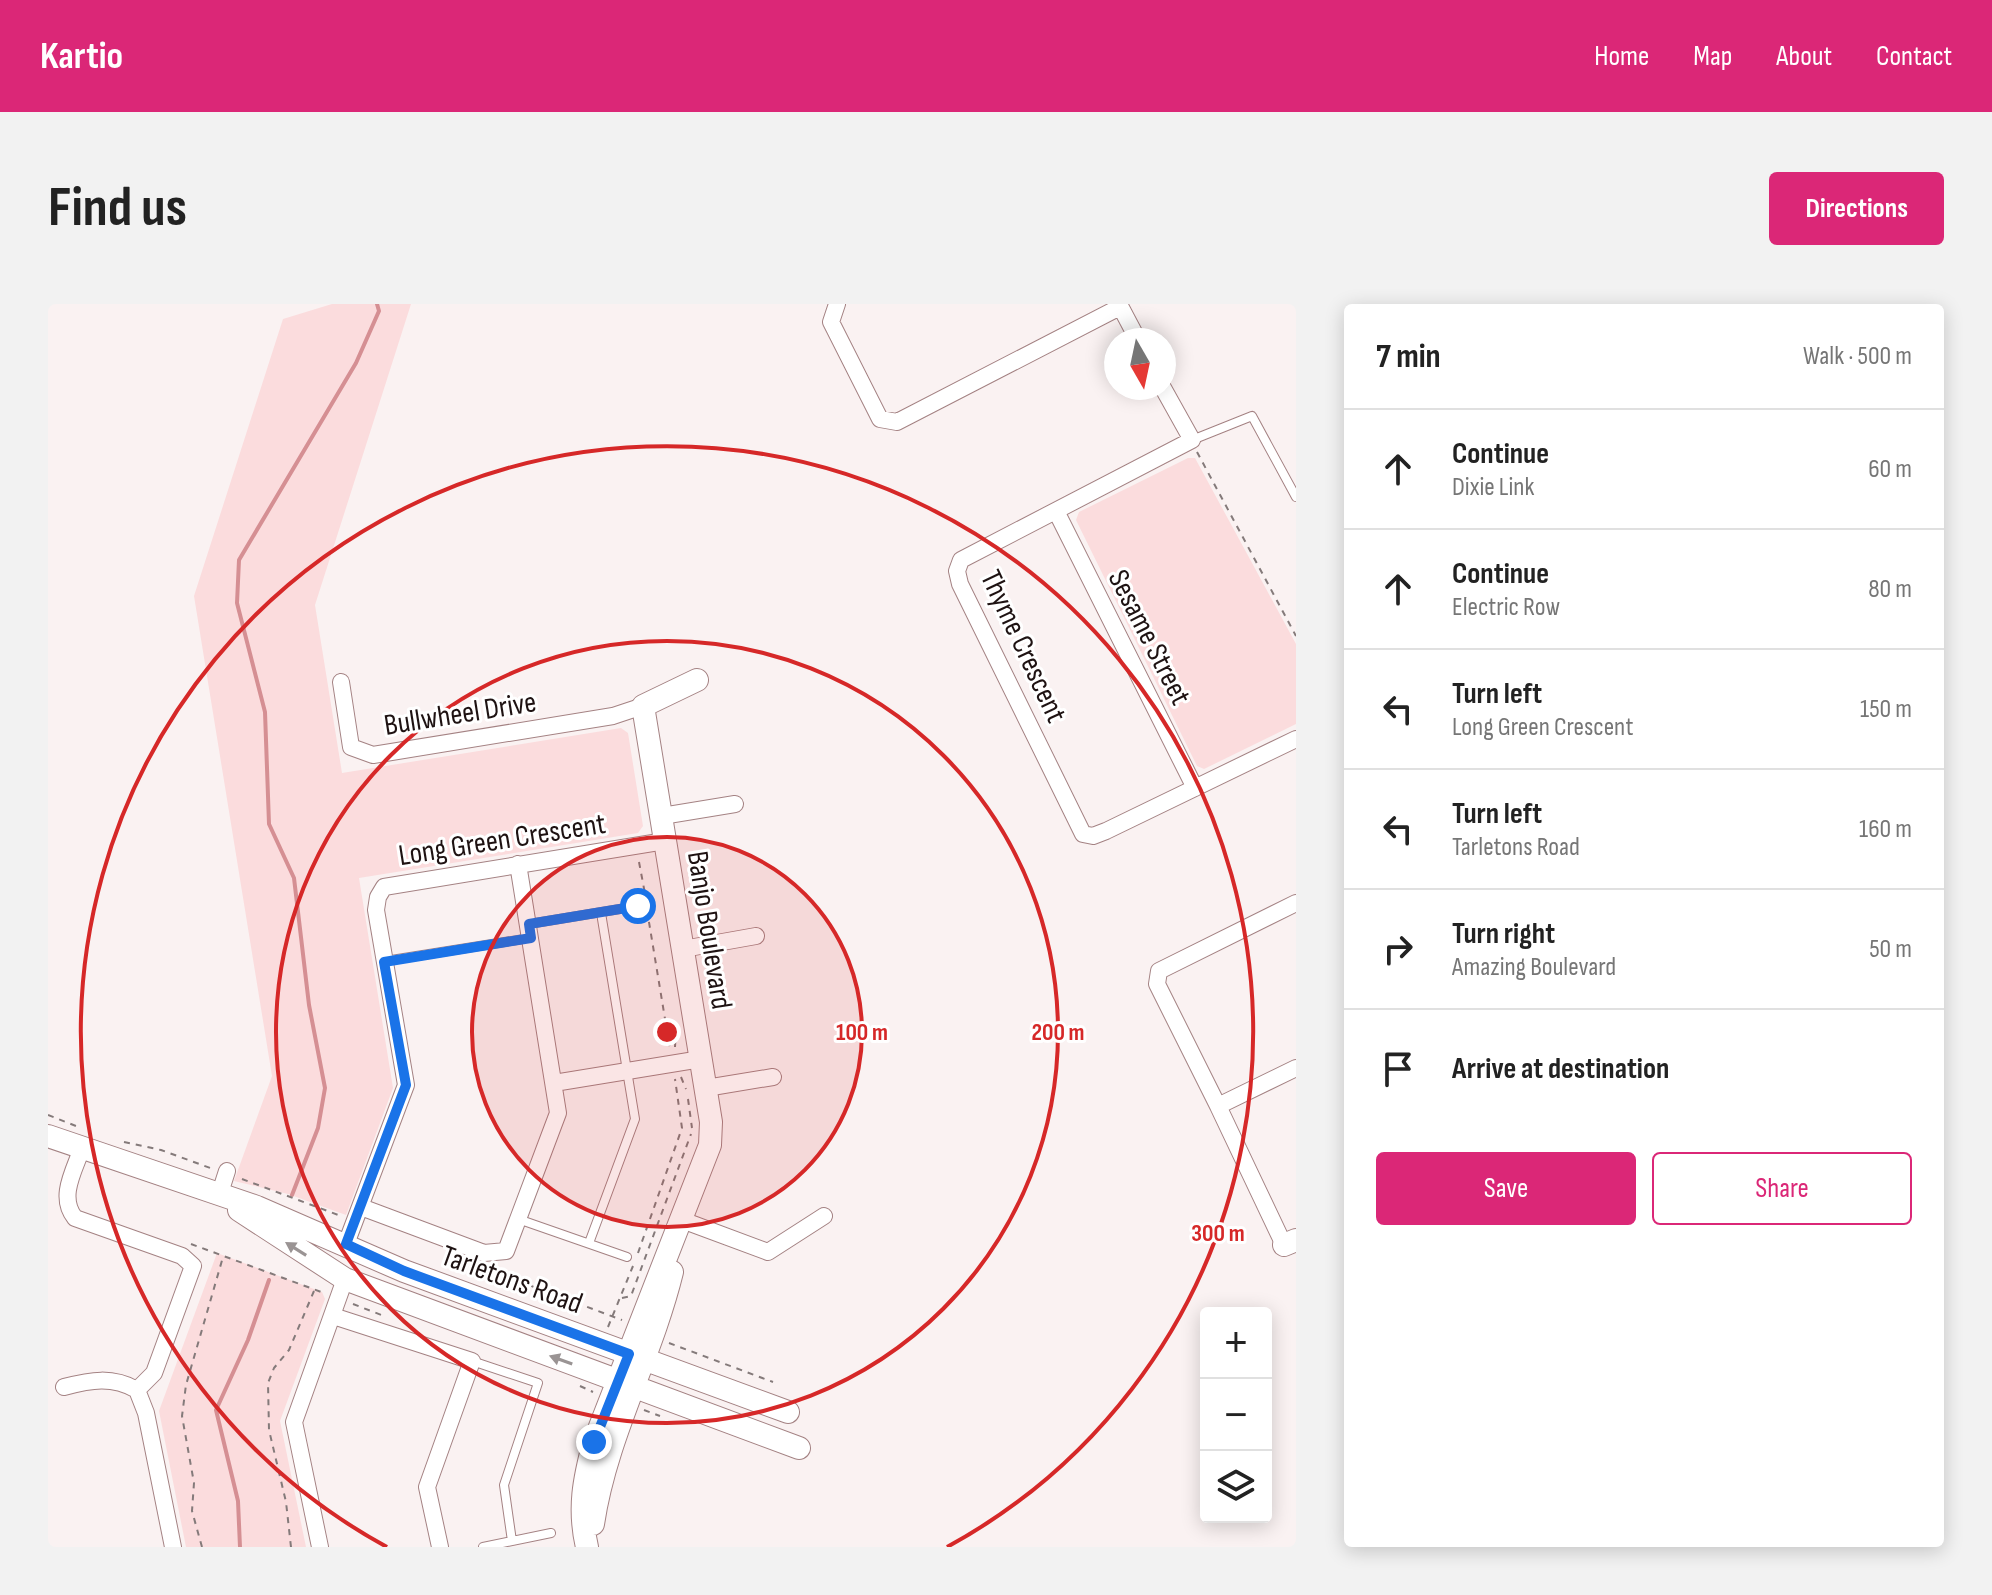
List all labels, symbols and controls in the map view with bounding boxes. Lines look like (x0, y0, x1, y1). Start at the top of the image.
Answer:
text: Kartio (40, 34, 123, 79)
text: Home (1594, 40, 1649, 73)
text: Map (1693, 40, 1732, 73)
text: About (1776, 40, 1832, 73)
text: Contact (1876, 40, 1952, 73)
button: Directions (1769, 172, 1944, 245)
text: Find us (48, 175, 187, 242)
north arrow (1104, 328, 1176, 400)
text: 7 min (1376, 336, 1441, 377)
text: Walk · 500 m (1803, 341, 1912, 372)
text: Continue (1452, 436, 1549, 472)
icon: ahead (1376, 447, 1420, 491)
text: 60 m (1868, 454, 1912, 485)
text: Dixie Link (1452, 472, 1534, 503)
text: Continue (1452, 556, 1549, 592)
street label: Sesame Street (1100, 564, 1198, 711)
street label: Thyme Crescent (972, 565, 1074, 728)
icon: ahead (1376, 567, 1420, 611)
text: 80 m (1868, 574, 1912, 605)
text: Electric Row (1452, 592, 1560, 623)
text: Turn left (1452, 676, 1542, 712)
street label: Bullwheel Drive (381, 684, 539, 744)
icon: left (1376, 687, 1420, 731)
text: 150 m (1860, 694, 1912, 725)
text: Long Green Crescent (1452, 712, 1633, 743)
text: Turn left (1452, 796, 1542, 832)
street label: Long Green Crescent (396, 806, 608, 874)
icon: left (1376, 807, 1420, 851)
text: 160 m (1859, 814, 1912, 845)
text: Tarletons Road (1452, 832, 1580, 863)
street label: Banjo Boulevard (679, 849, 739, 1012)
route start (620, 888, 656, 924)
text: Turn right (1452, 916, 1555, 952)
icon: right (1376, 927, 1420, 971)
text: 50 m (1869, 934, 1912, 965)
text: Amazing Boulevard (1452, 952, 1616, 983)
centre of rings (653, 1018, 681, 1046)
text: 100 m (836, 1018, 888, 1047)
text: 200 m (1031, 1018, 1085, 1047)
icon: arrive (1376, 1047, 1420, 1091)
text: Arrive at destination (1452, 1051, 1669, 1087)
button: Save (1376, 1152, 1636, 1225)
button: Share (1652, 1152, 1912, 1225)
text: 300 m (1191, 1219, 1245, 1248)
street label: Tarletons Road (436, 1238, 587, 1322)
one-way arrow (285, 1242, 307, 1256)
map controls (1200, 1307, 1272, 1523)
button: + (1200, 1307, 1272, 1379)
one-way arrow (549, 1353, 573, 1366)
button: − (1200, 1379, 1272, 1451)
route end (576, 1424, 612, 1460)
button: layers (1200, 1451, 1272, 1523)

